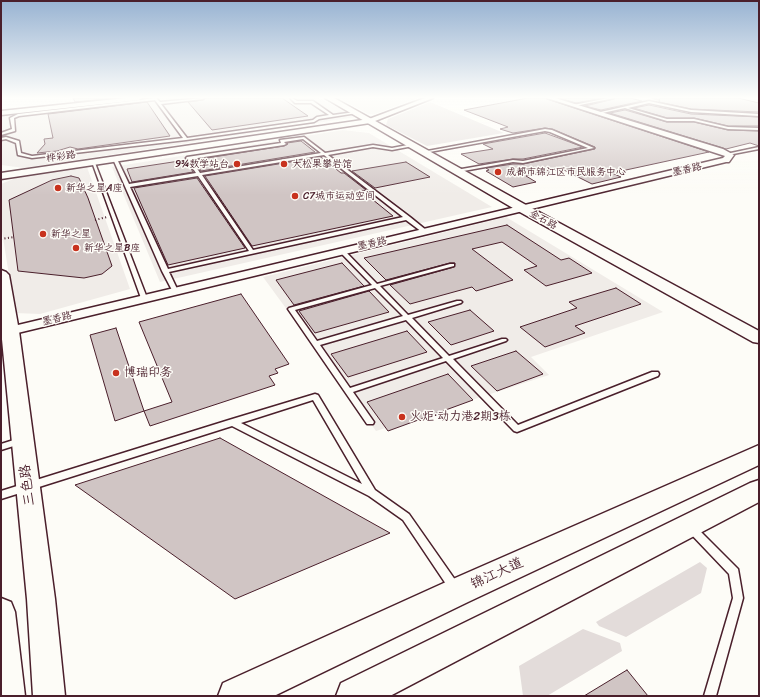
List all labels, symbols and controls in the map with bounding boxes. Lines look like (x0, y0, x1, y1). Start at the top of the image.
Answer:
street label: 桦彩路 (45, 149, 77, 165)
place label: 9¾数学站台 (175, 158, 229, 170)
place label: 大松果攀岩馆 (292, 158, 352, 170)
marker: 9¾数学站台 (232, 159, 242, 169)
marker: 大松果攀岩馆 (279, 159, 289, 169)
street label: 墨香路 (671, 161, 703, 179)
place label: 成都市锦江区市民服务中心 (506, 166, 626, 178)
marker: 成都市锦江区市民服务中心 (493, 167, 503, 177)
place label: 新华之星A座 (66, 182, 123, 194)
marker: 新华之星A座 (53, 183, 63, 193)
place label: C7城市运动空间 (303, 190, 375, 202)
marker: C7城市运动空间 (290, 191, 300, 201)
street label: 金石路 (527, 207, 559, 233)
place label: 新华之星 (51, 228, 91, 240)
marker: 新华之星 (38, 229, 48, 239)
street label: 墨香路 (356, 235, 388, 253)
place label: 新华之星B座 (84, 242, 140, 254)
marker: 新华之星B座 (71, 243, 81, 253)
street label: 墨香路 (41, 310, 73, 328)
place label: 博瑞印务 (124, 366, 172, 380)
marker: 博瑞印务 (111, 368, 121, 378)
place label: 火炬·动力港2期3栋 (410, 410, 511, 424)
marker: 火炬·动力港2期3栋 (397, 412, 407, 422)
street label: 三色路 (17, 463, 39, 507)
street label: 锦江大道 (468, 555, 526, 593)

